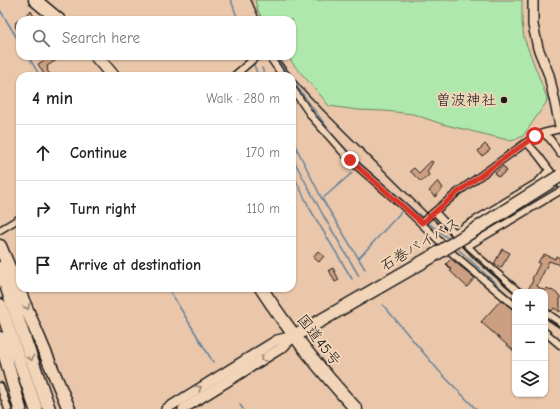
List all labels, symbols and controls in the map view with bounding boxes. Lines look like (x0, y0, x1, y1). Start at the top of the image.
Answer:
search box (16, 16, 296, 60)
icon: search (30, 27, 52, 49)
text: Search here (62, 29, 140, 47)
text: 4 min (32, 89, 73, 108)
text: Walk · 280 m (206, 91, 280, 106)
place label: 曽波神社 (436, 91, 496, 109)
marker: 曽波神社 (499, 95, 509, 105)
route start (526, 127, 544, 145)
icon: ahead (32, 142, 54, 164)
text: Continue (70, 144, 127, 162)
text: 170 m (246, 145, 280, 160)
route end (341, 151, 359, 169)
icon: right (32, 198, 54, 220)
text: Turn right (70, 200, 136, 218)
text: 110 m (247, 201, 280, 216)
street label: 石巻バイパス (377, 213, 463, 275)
icon: arrive (32, 254, 54, 276)
text: Arrive at destination (70, 256, 201, 274)
map controls (512, 289, 548, 397)
button: + (512, 289, 548, 325)
one-way arrow (22, 303, 30, 310)
street label: 国道45号 (293, 311, 345, 369)
button: − (512, 325, 548, 361)
one-way arrow (27, 354, 35, 361)
one-way arrow (260, 355, 267, 362)
button: layers (512, 361, 548, 397)
one-way arrow (195, 386, 202, 393)

